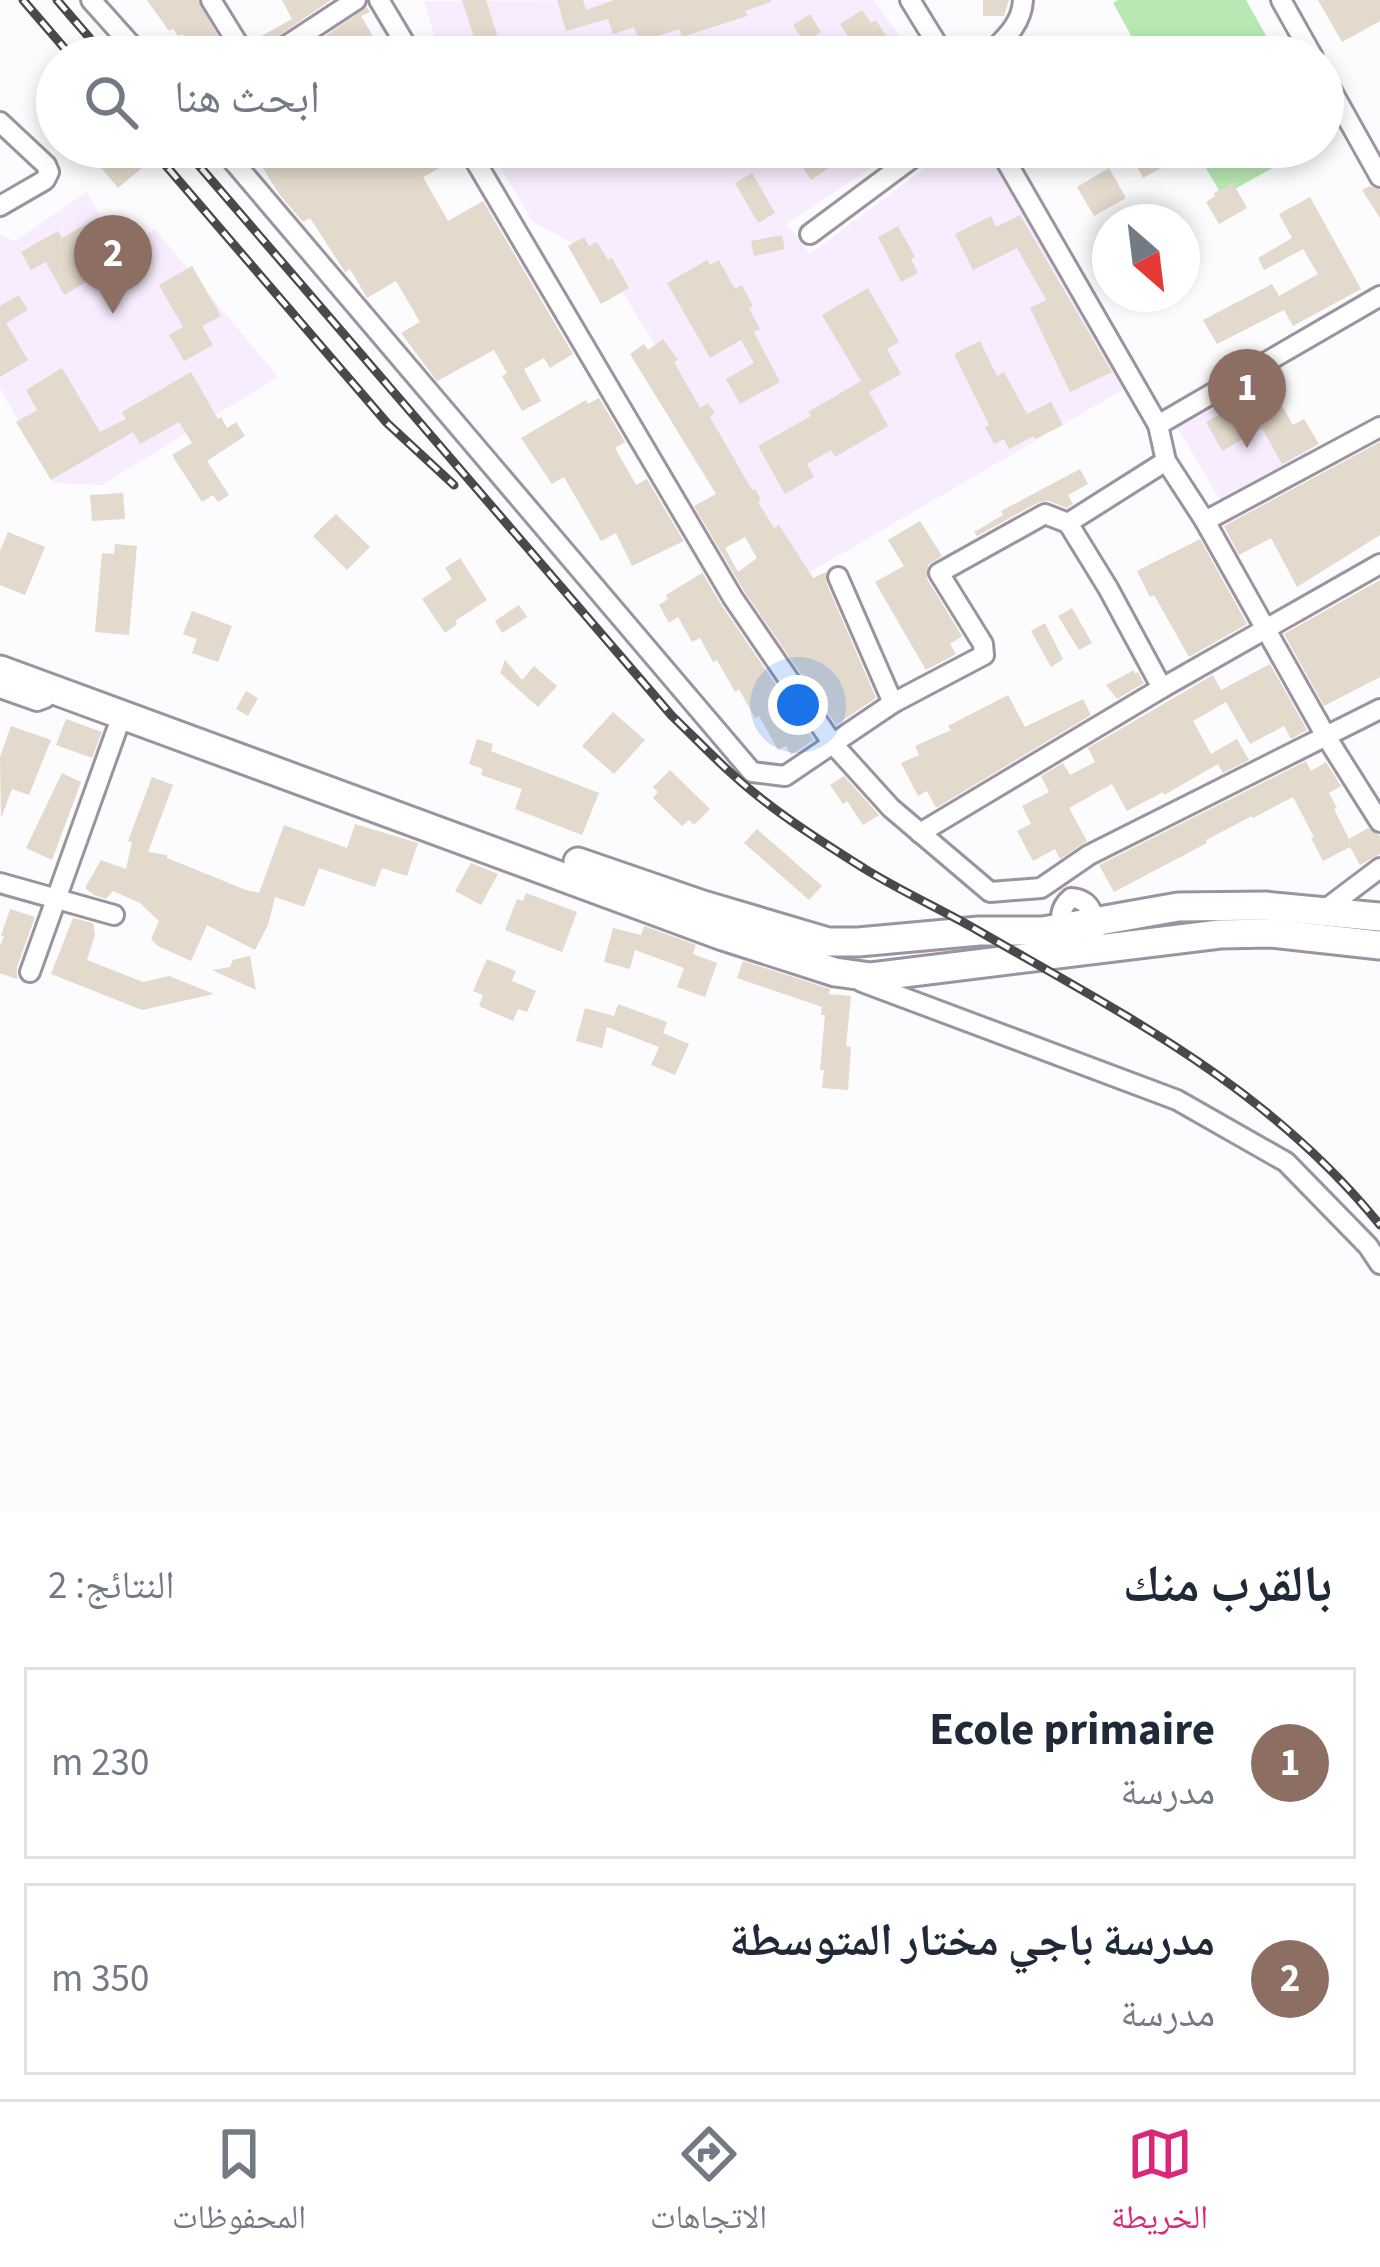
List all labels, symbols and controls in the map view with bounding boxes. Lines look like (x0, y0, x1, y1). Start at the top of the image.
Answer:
search box (36, 36, 1344, 168)
text: ابحث هنا (174, 66, 320, 130)
icon: search (78, 69, 144, 135)
north arrow (1092, 204, 1200, 312)
pin: 2 (74, 215, 152, 314)
pin: 1 (1208, 349, 1286, 448)
your location (768, 675, 828, 735)
text: بالقرب منك (1123, 1549, 1332, 1621)
text: النتائج: 2 (48, 1558, 174, 1614)
text: Ecole primaire (929, 1698, 1215, 1762)
text: 230 m (51, 1735, 149, 1791)
text: 1 (1280, 1735, 1300, 1791)
text: مدرسة (1120, 1764, 1215, 1820)
text: مدرسة باجي مختار المتوسطة (729, 1909, 1215, 1973)
text: 350 m (51, 1951, 149, 2007)
text: 2 (1280, 1951, 1300, 2007)
text: مدرسة (1120, 1986, 1215, 2042)
tab: المحفوظات (172, 2121, 306, 2249)
tab: الاتجاهات (650, 2121, 767, 2249)
tab: الخريطة (1111, 2121, 1208, 2249)

